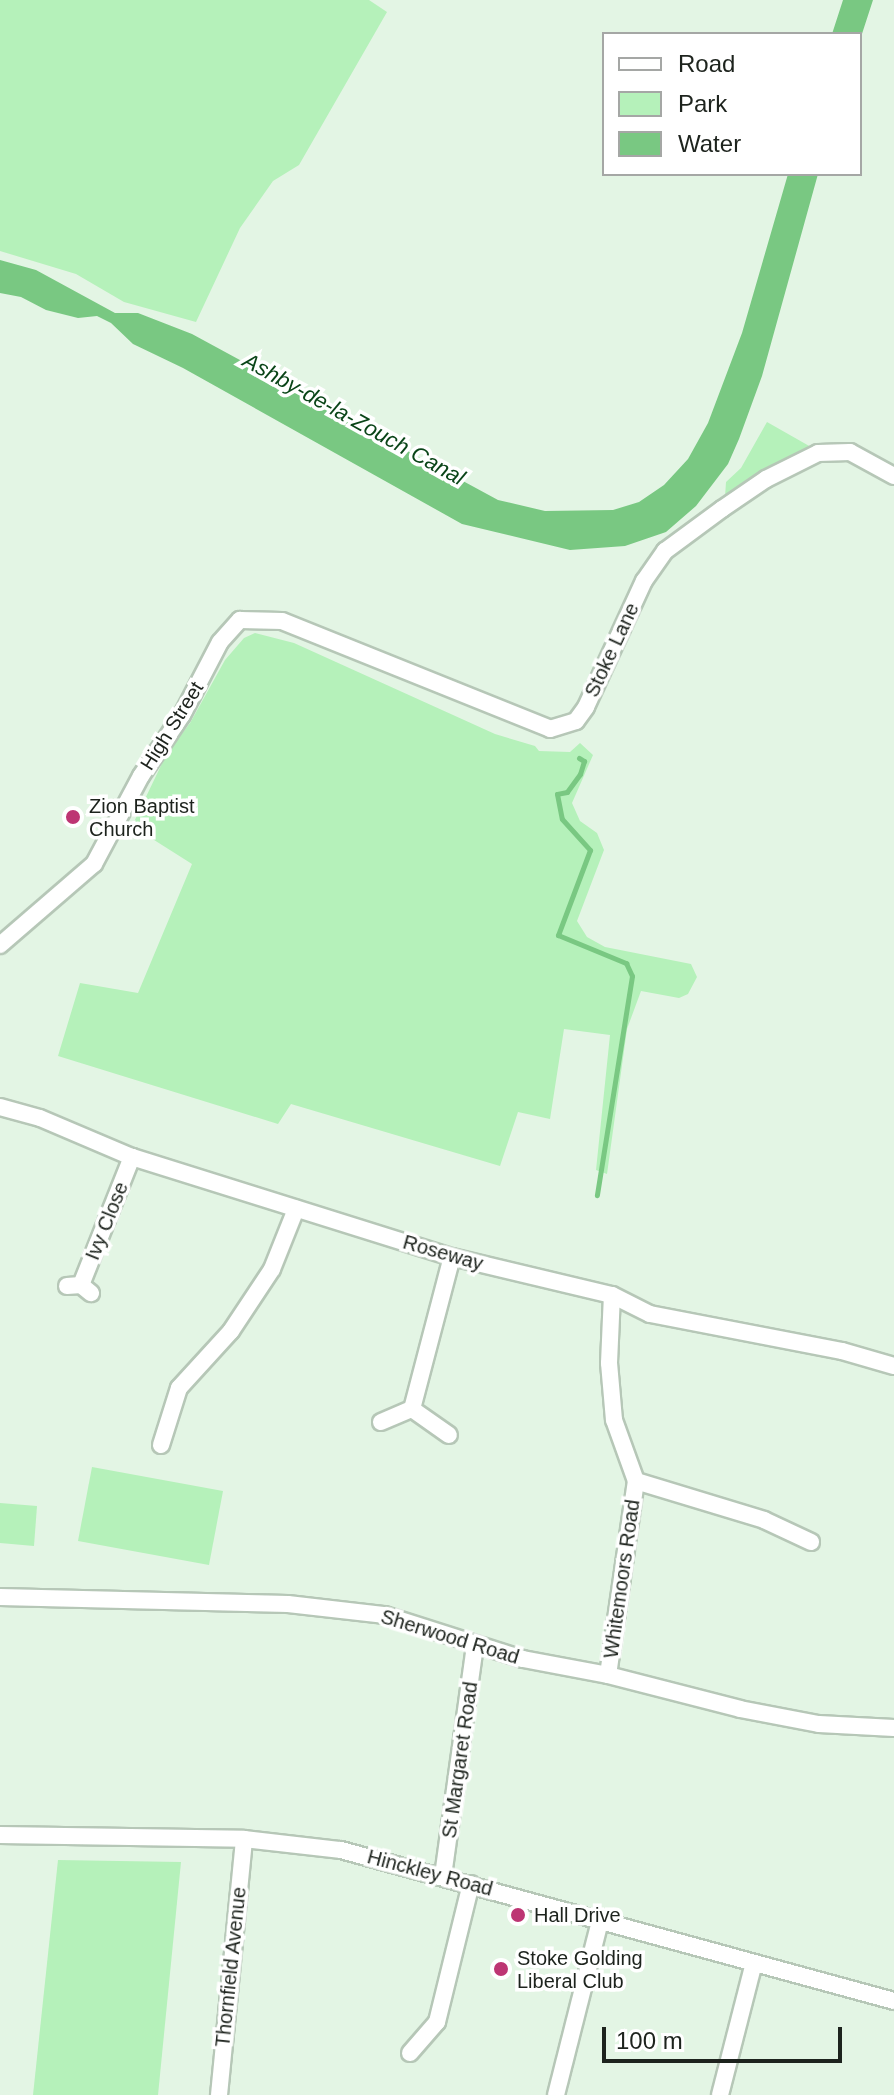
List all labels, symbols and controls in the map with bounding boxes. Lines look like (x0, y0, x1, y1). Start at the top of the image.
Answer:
legend (602, 32, 862, 176)
text: Road (678, 50, 735, 77)
text: Park (678, 90, 727, 117)
text: Water (678, 130, 741, 157)
water label: Ashby-de-la-Zouch Canal (239, 347, 469, 491)
street label: Stoke Lane (580, 599, 644, 701)
street label: High Street (135, 677, 209, 775)
place label: Zion Baptist Church (89, 794, 195, 841)
marker: Zion Baptist Church (64, 808, 82, 826)
street label: Ivy Close (80, 1178, 134, 1264)
street label: Roseway (400, 1230, 486, 1276)
street label: Whitemoors Road (599, 1498, 645, 1660)
street label: Sherwood Road (378, 1605, 522, 1669)
street label: St Margaret Road (437, 1680, 483, 1840)
street label: Hinckley Road (365, 1845, 495, 1901)
street label: Thornfield Avenue (211, 1885, 251, 2049)
place label: Hall Drive (534, 1903, 621, 1927)
marker: Hall Drive (509, 1906, 527, 1924)
place label: Stoke Golding Liberal Club (517, 1946, 643, 1993)
marker: Stoke Golding Liberal Club (492, 1960, 510, 1978)
scale bar (606, 2011, 846, 2061)
text: 100 m (616, 2027, 683, 2054)

